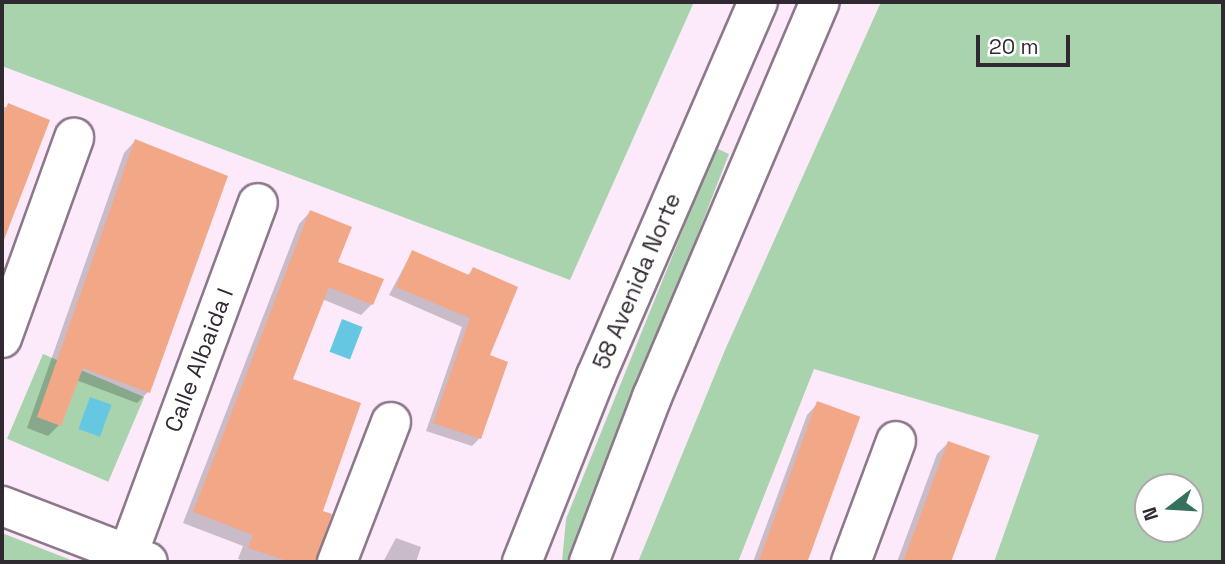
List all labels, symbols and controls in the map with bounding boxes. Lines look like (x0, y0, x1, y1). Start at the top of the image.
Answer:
scale bar (980, 21, 1074, 65)
text: 20 m (989, 33, 1039, 60)
street label: 58 Avenida Norte (587, 188, 687, 374)
street label: Calle Albaida I (159, 284, 239, 436)
north arrow (1134, 473, 1204, 543)
text: N (1137, 504, 1164, 523)

